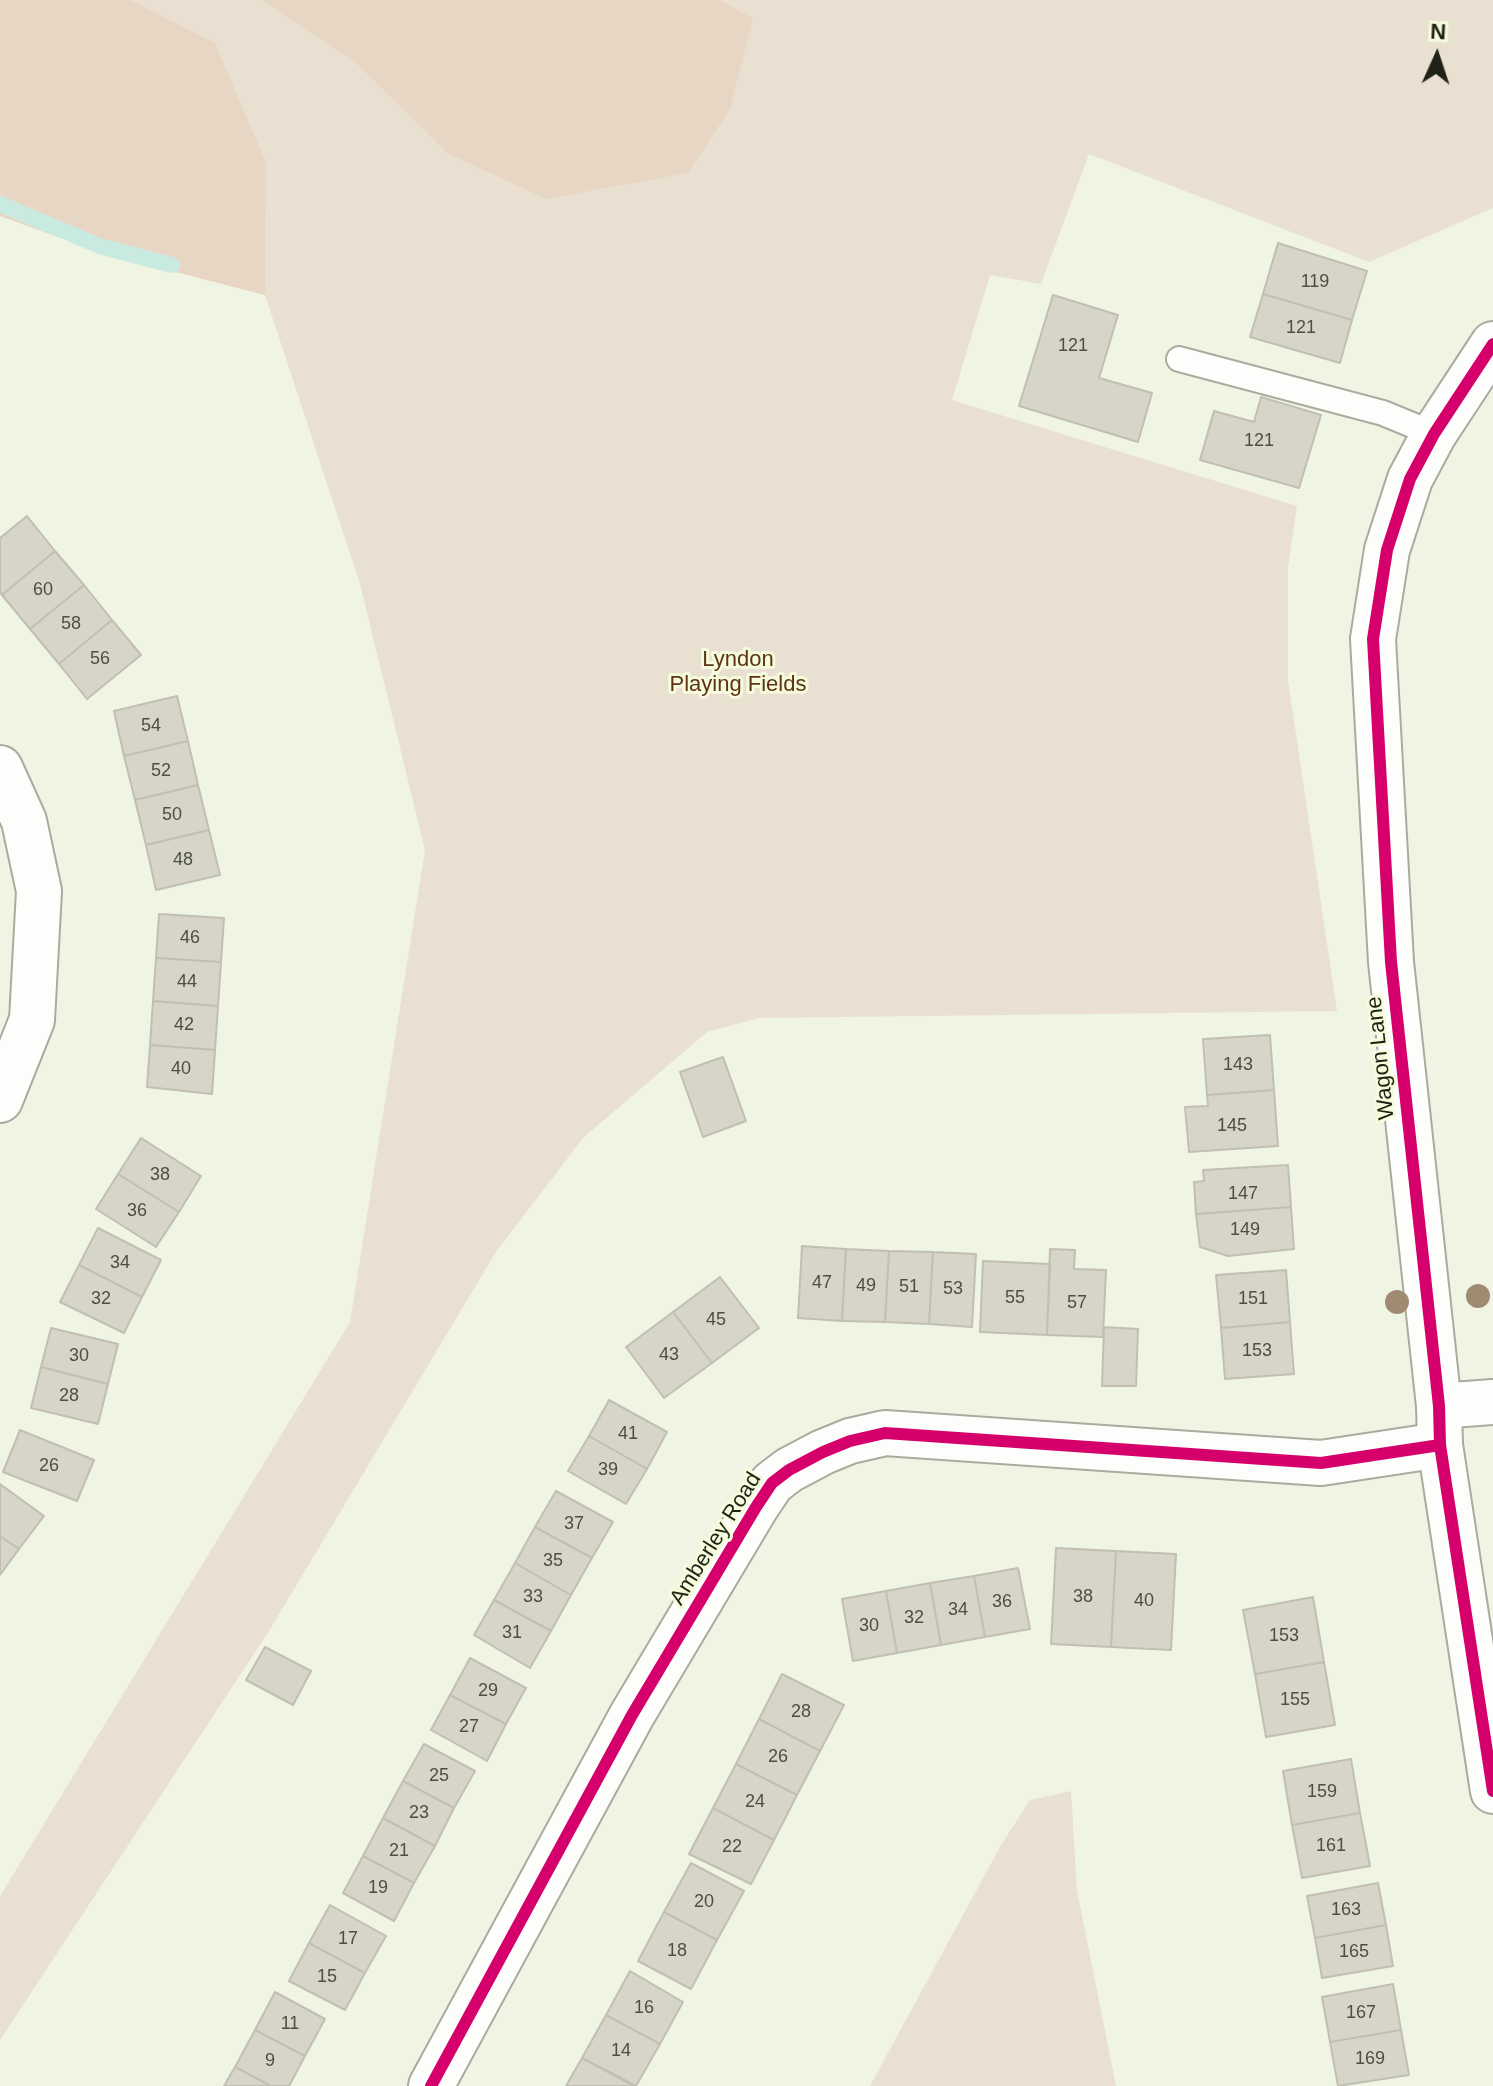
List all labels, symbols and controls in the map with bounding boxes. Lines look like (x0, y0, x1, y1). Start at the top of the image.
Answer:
north arrow (1397, 16, 1477, 96)
text: N (1430, 19, 1447, 44)
house number: 119 (1301, 271, 1329, 293)
house number: 121 (1286, 317, 1316, 339)
house number: 121 (1058, 335, 1088, 357)
house number: 121 (1244, 430, 1274, 452)
house number: 60 (33, 579, 53, 601)
house number: 58 (61, 613, 81, 635)
park label: Lyndon Playing Fields (670, 647, 806, 698)
house number: 56 (90, 648, 110, 670)
house number: 54 (141, 715, 161, 737)
house number: 52 (151, 760, 171, 782)
house number: 50 (162, 804, 182, 826)
house number: 48 (173, 849, 193, 871)
house number: 46 (180, 927, 200, 949)
house number: 44 (177, 971, 197, 993)
street label: Wagon Lane (1361, 995, 1401, 1121)
house number: 42 (174, 1014, 194, 1036)
house number: 143 (1223, 1054, 1253, 1076)
house number: 40 (171, 1058, 191, 1080)
house number: 145 (1217, 1115, 1247, 1137)
house number: 38 (150, 1164, 170, 1186)
house number: 147 (1228, 1183, 1258, 1205)
house number: 36 (127, 1200, 147, 1222)
house number: 149 (1230, 1219, 1260, 1241)
house number: 34 (110, 1252, 130, 1274)
house number: 47 (812, 1272, 832, 1294)
house number: 49 (856, 1275, 876, 1297)
house number: 51 (899, 1276, 919, 1298)
house number: 53 (943, 1278, 963, 1300)
house number: 55 (1005, 1287, 1025, 1309)
house number: 32 (91, 1288, 111, 1310)
house number: 151 (1238, 1288, 1268, 1310)
house number: 57 (1067, 1292, 1087, 1314)
house number: 45 (706, 1309, 726, 1331)
house number: 153 (1242, 1340, 1272, 1362)
house number: 43 (659, 1344, 679, 1366)
house number: 30 (69, 1345, 89, 1367)
house number: 28 (59, 1385, 79, 1407)
house number: 41 (618, 1423, 638, 1445)
house number: 26 (39, 1455, 59, 1477)
house number: 39 (598, 1459, 618, 1481)
street label: Amberley Road (665, 1468, 767, 1610)
house number: 37 (564, 1513, 584, 1535)
house number: 35 (543, 1550, 563, 1572)
house number: 33 (523, 1586, 543, 1608)
house number: 38 (1073, 1586, 1093, 1608)
house number: 40 (1134, 1590, 1154, 1612)
house number: 36 (992, 1591, 1012, 1613)
house number: 34 (948, 1599, 968, 1621)
house number: 32 (904, 1607, 924, 1629)
house number: 30 (859, 1615, 879, 1637)
house number: 31 (502, 1622, 522, 1644)
house number: 153 (1269, 1625, 1299, 1647)
house number: 29 (478, 1680, 498, 1702)
house number: 155 (1280, 1689, 1310, 1711)
house number: 28 (791, 1701, 811, 1723)
house number: 27 (459, 1716, 479, 1738)
house number: 26 (768, 1746, 788, 1768)
house number: 25 (429, 1765, 449, 1787)
house number: 159 (1307, 1781, 1337, 1803)
house number: 24 (745, 1791, 765, 1813)
house number: 23 (409, 1802, 429, 1824)
house number: 161 (1316, 1835, 1346, 1857)
house number: 22 (722, 1836, 742, 1858)
house number: 21 (389, 1840, 409, 1862)
house number: 19 (368, 1877, 388, 1899)
house number: 20 (694, 1891, 714, 1913)
house number: 163 (1331, 1899, 1361, 1921)
house number: 17 (338, 1928, 358, 1950)
house number: 18 (667, 1940, 687, 1962)
house number: 165 (1339, 1941, 1369, 1963)
house number: 15 (317, 1966, 337, 1988)
house number: 16 (634, 1997, 654, 2019)
house number: 167 (1346, 2002, 1376, 2024)
house number: 11 (281, 2013, 299, 2035)
house number: 14 (611, 2040, 631, 2062)
house number: 169 (1355, 2048, 1385, 2070)
house number: 9 (265, 2050, 275, 2072)

